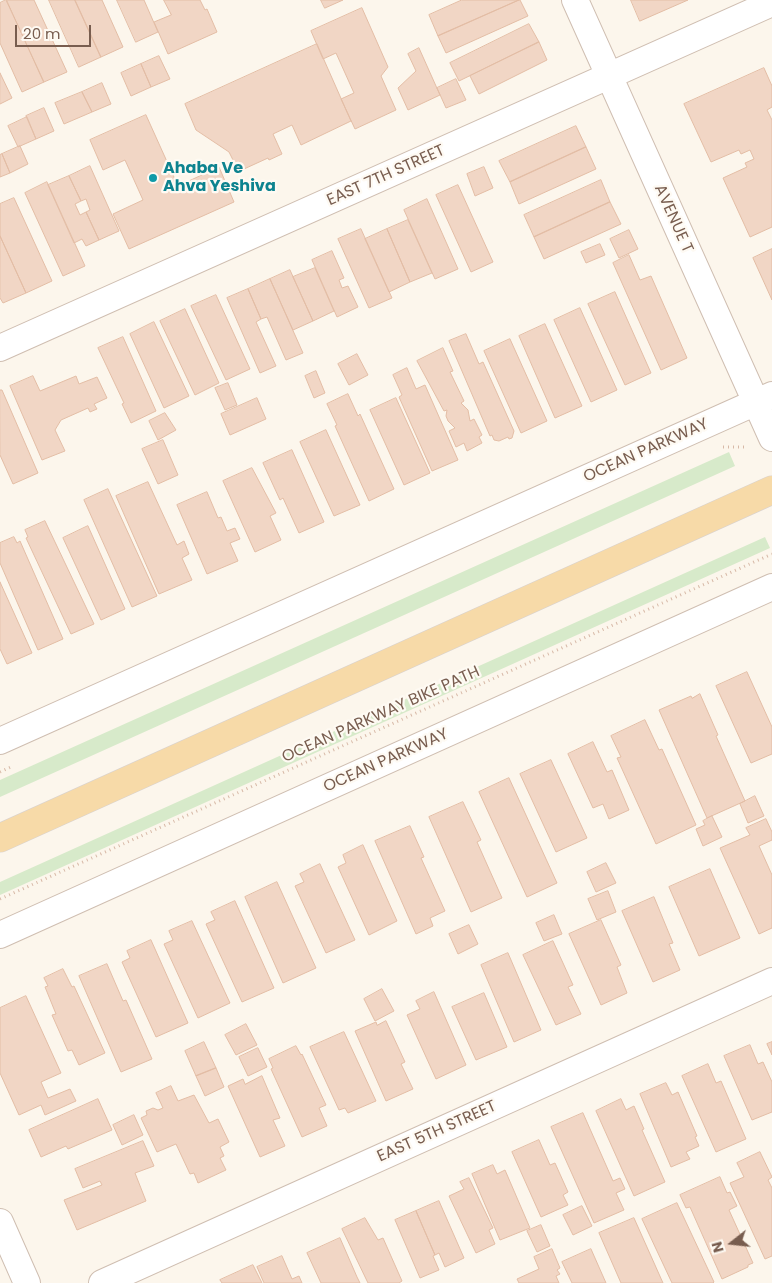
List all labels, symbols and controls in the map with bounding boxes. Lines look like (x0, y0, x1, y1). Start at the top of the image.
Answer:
scale bar (18, 15, 94, 47)
text: 20 m (23, 23, 61, 44)
street label: EAST 7TH STREET (324, 141, 448, 211)
place label: Ahaba Ve Ahva Yeshiva (163, 159, 276, 197)
marker: Ahaba Ve Ahva Yeshiva (147, 172, 159, 184)
street label: AVENUE T (649, 182, 697, 256)
street label: OCEAN PARKWAY (581, 415, 711, 487)
street label: OCEAN PARKWAY BIKE PATH (279, 663, 483, 767)
street label: OCEAN PARKWAY (321, 725, 451, 797)
street label: EAST 5TH STREET (375, 1097, 499, 1167)
north arrow (707, 1218, 757, 1268)
text: N (707, 1239, 729, 1255)

